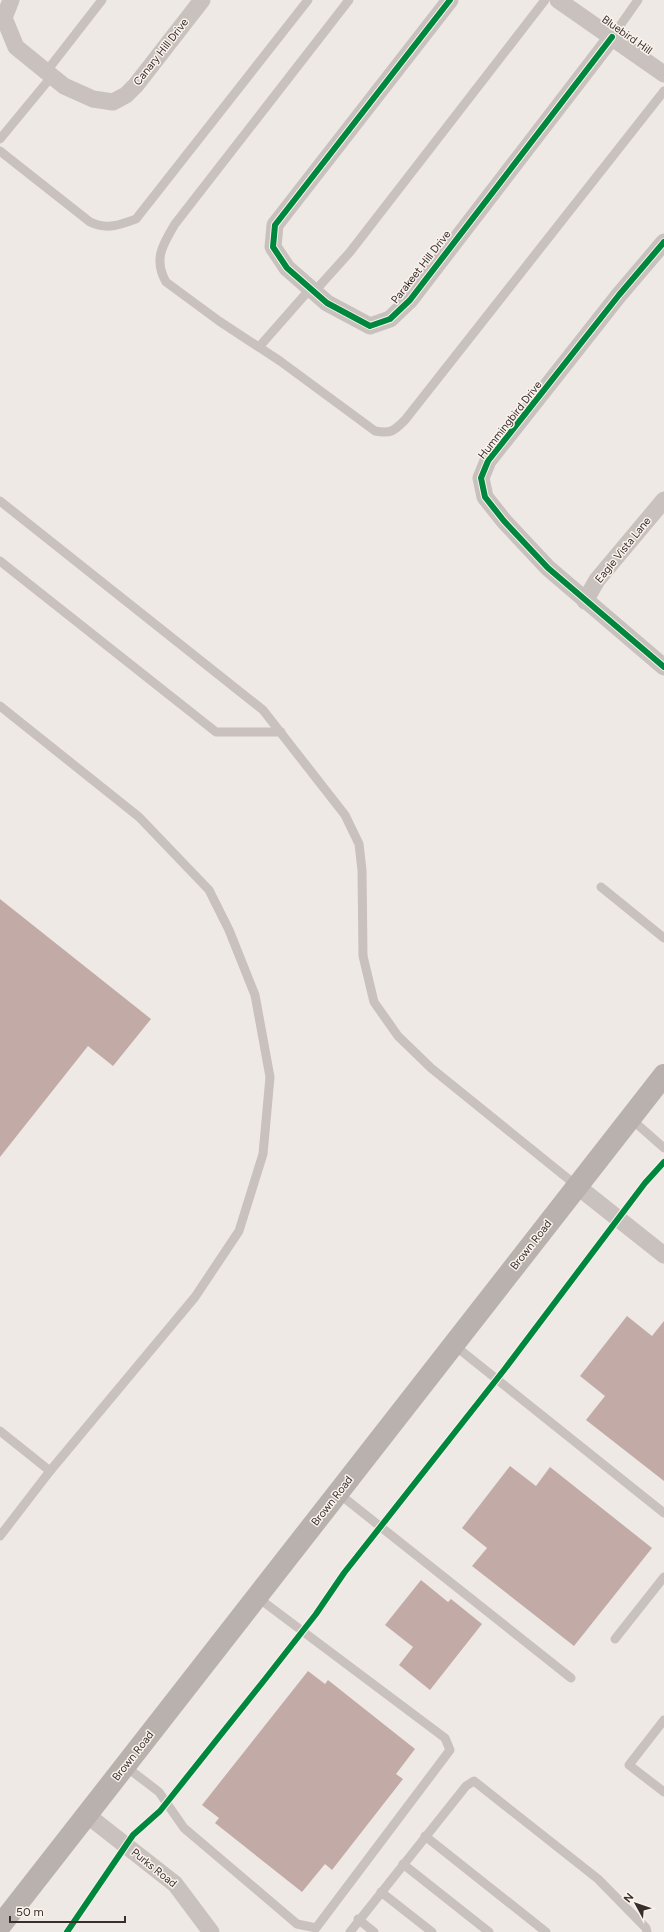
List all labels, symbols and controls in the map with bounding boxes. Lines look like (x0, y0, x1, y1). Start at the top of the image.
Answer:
street label: Bluebird Hill (599, 13, 655, 57)
street label: Canary Hill Drive (131, 16, 191, 88)
street label: Parakeet Hill Drive (388, 228, 454, 306)
street label: Hummingbird Drive (475, 378, 545, 462)
street label: Eagle Vista Lane (592, 514, 654, 586)
street label: Brown Road (508, 1218, 554, 1272)
street label: Brown Road (309, 1474, 355, 1528)
street label: Brown Road (110, 1729, 156, 1783)
street label: Purks Road (129, 1846, 179, 1890)
north arrow (616, 1884, 656, 1924)
text: N (621, 1890, 636, 1905)
scale bar (10, 1898, 125, 1924)
text: 50 m (16, 1905, 44, 1919)

